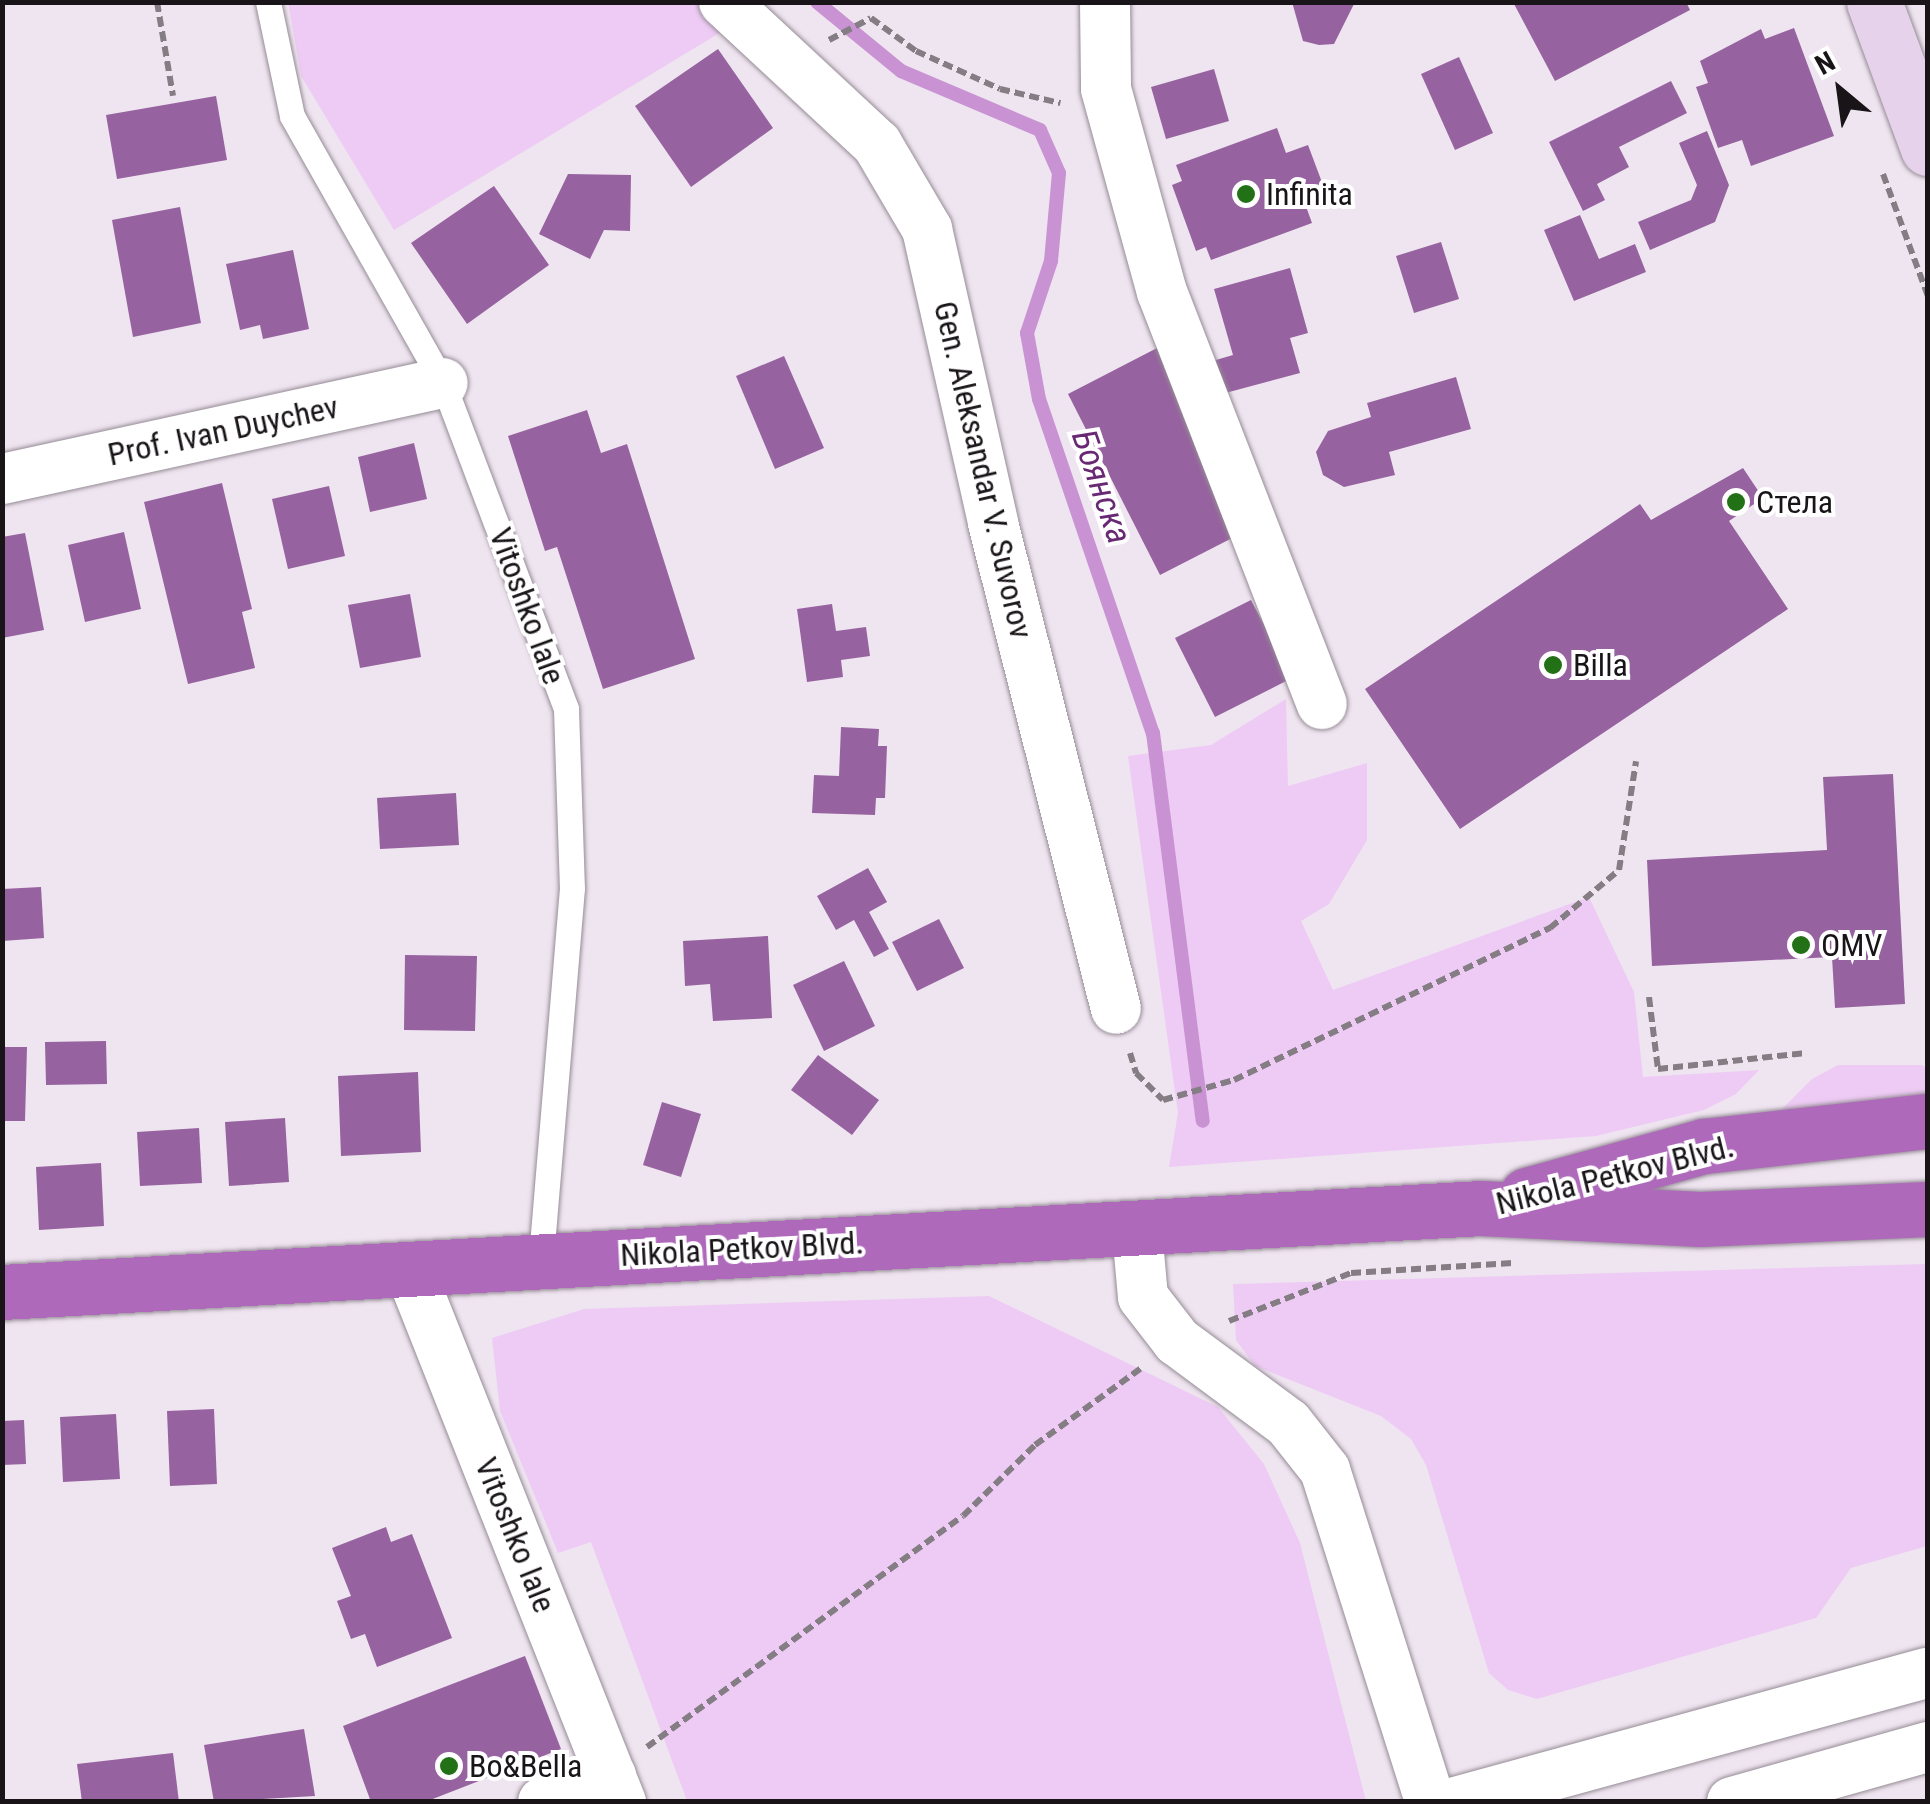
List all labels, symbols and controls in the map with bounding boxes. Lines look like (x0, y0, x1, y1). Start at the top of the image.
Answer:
north arrow (1790, 40, 1890, 140)
text: N (1810, 45, 1841, 82)
place label: Infinita (1266, 175, 1353, 213)
marker: Infinita (1235, 183, 1257, 205)
street label: Gen. Aleksandar V. Suvorov (926, 298, 1040, 642)
street label: Prof. Ivan Duychev (104, 388, 342, 474)
water label: Боянска (1062, 424, 1140, 550)
place label: Стела (1756, 483, 1833, 521)
marker: Стела (1725, 491, 1747, 513)
street label: Vitoshko lale (481, 523, 573, 689)
place label: Billa (1573, 646, 1628, 684)
marker: Billa (1542, 654, 1564, 676)
place label: OMV (1821, 926, 1882, 964)
marker: OMV (1790, 934, 1812, 956)
street label: Nikola Petkov Blvd. (1492, 1127, 1738, 1223)
street label: Nikola Petkov Blvd. (619, 1223, 865, 1275)
street label: Vitoshko lale (467, 1452, 563, 1618)
place label: Bo&Bella (469, 1747, 582, 1785)
marker: Bo&Bella (438, 1755, 460, 1777)

